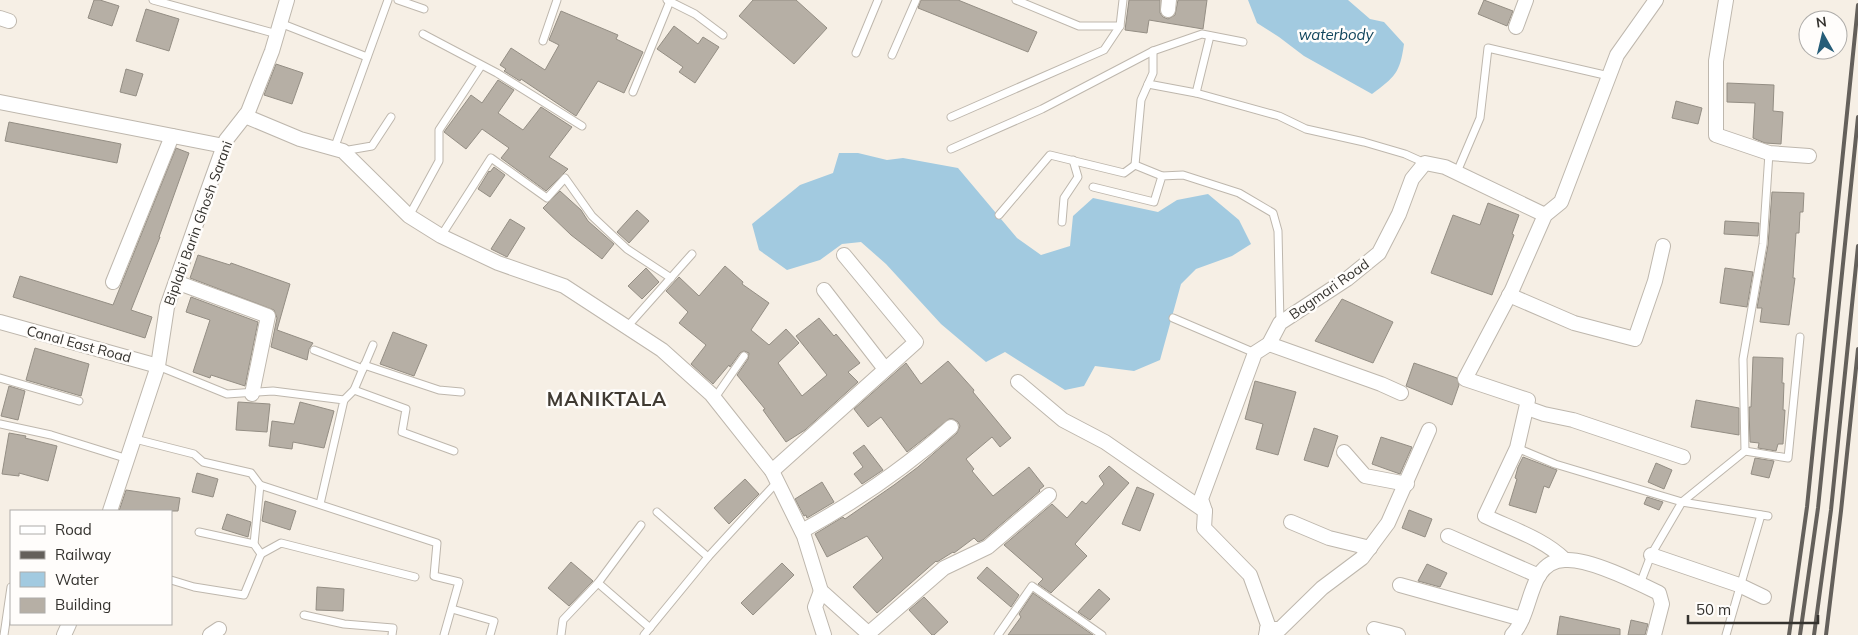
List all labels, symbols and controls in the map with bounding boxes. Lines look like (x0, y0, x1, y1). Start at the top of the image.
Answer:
north arrow (1798, 10, 1848, 60)
text: N (1815, 12, 1828, 32)
water label: waterbody (1298, 25, 1375, 44)
street label: Biplabi Barin Ghosh Sarani (160, 138, 236, 308)
street label: Bagmari Road (1286, 255, 1372, 323)
street label: Canal East Road (25, 321, 133, 367)
district label: MANIKTALA (547, 387, 667, 411)
legend (10, 510, 172, 625)
text: Road (55, 520, 92, 539)
text: Railway (55, 545, 111, 564)
text: Water (55, 570, 99, 589)
scale bar (1688, 592, 1818, 624)
text: Building (55, 595, 111, 614)
text: 50 m (1696, 600, 1731, 619)

